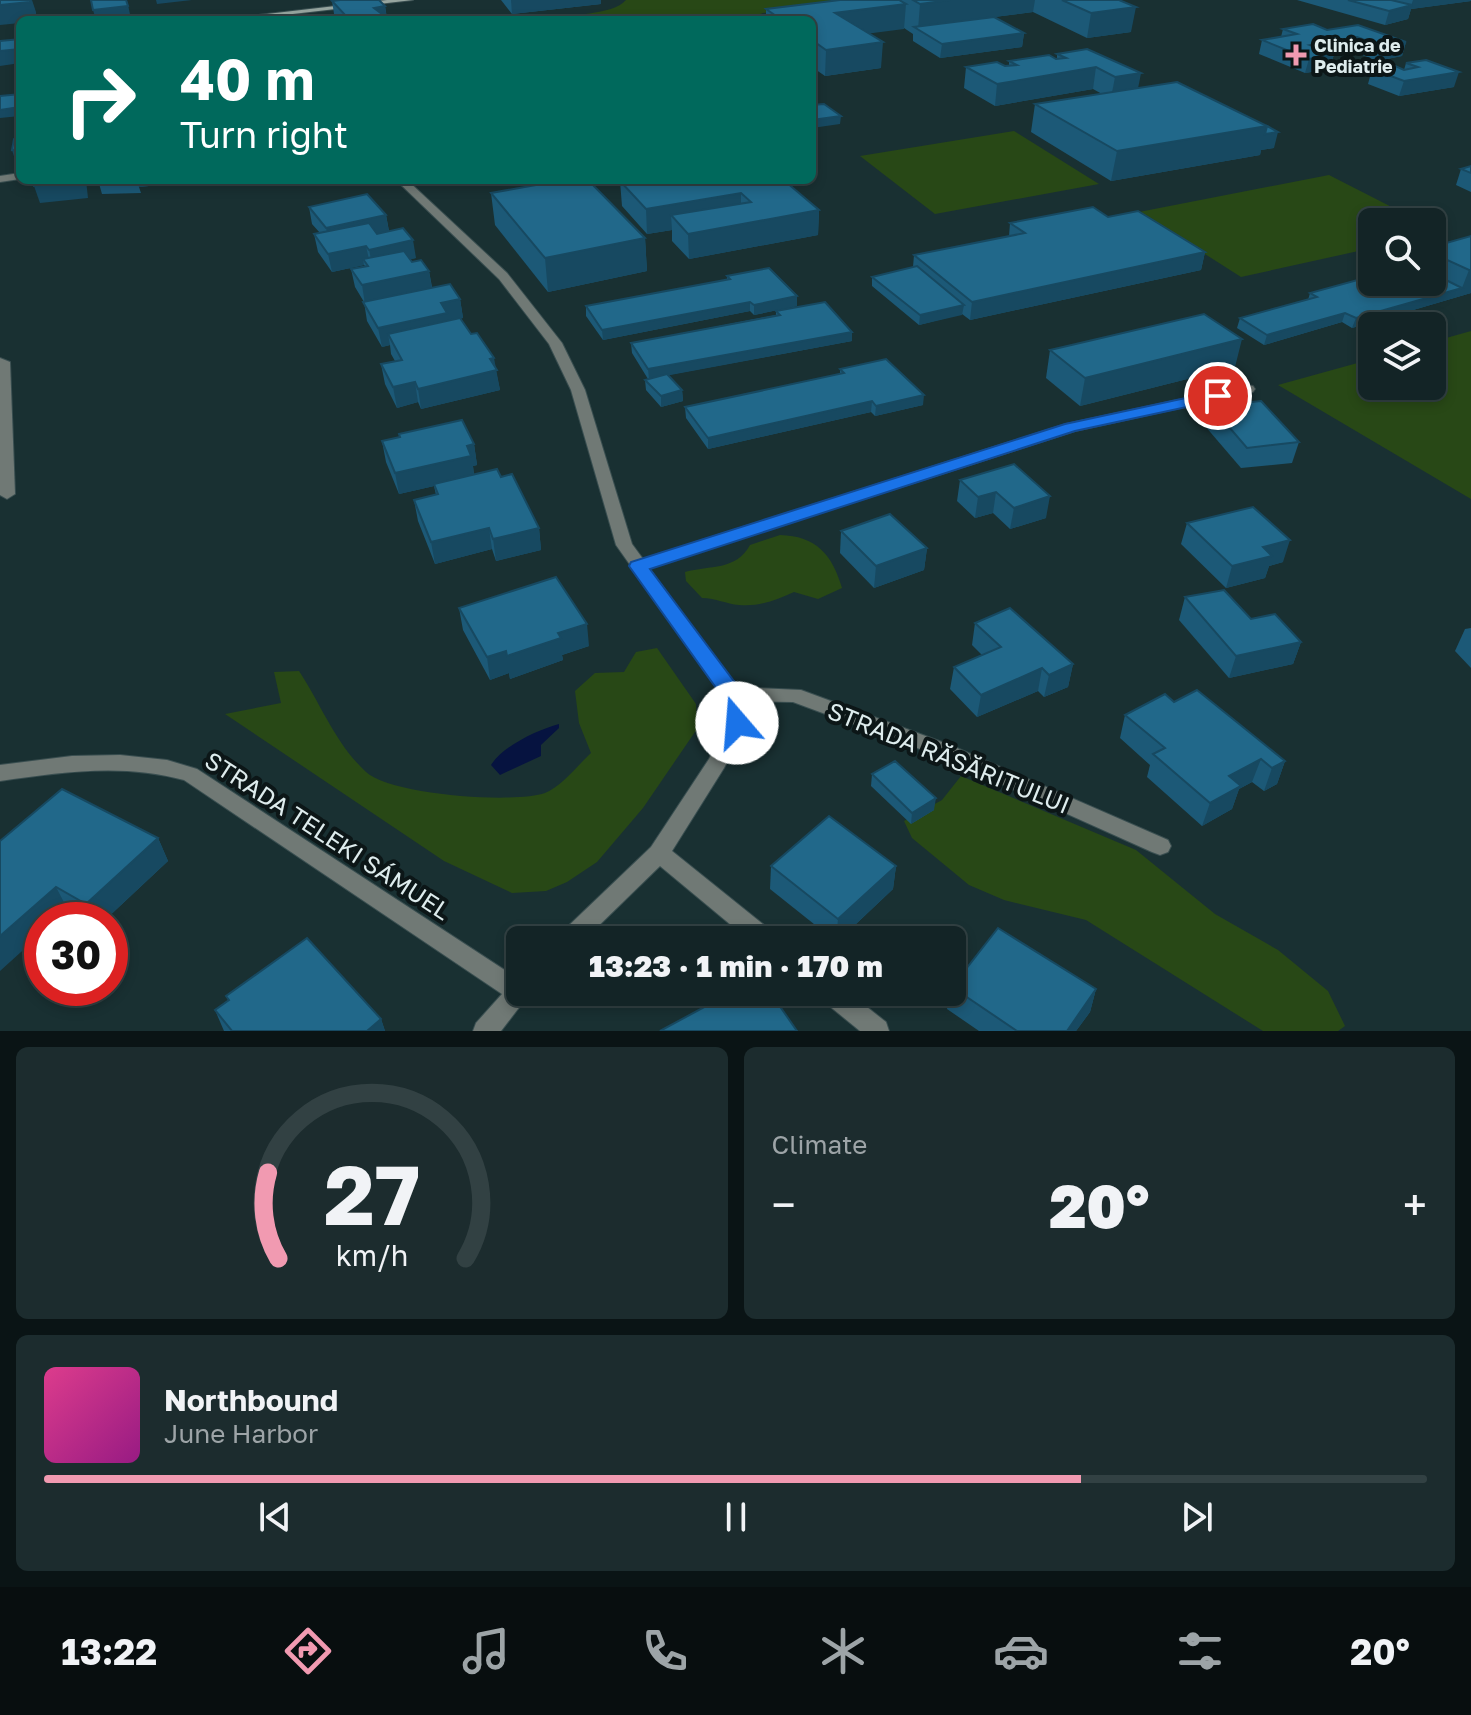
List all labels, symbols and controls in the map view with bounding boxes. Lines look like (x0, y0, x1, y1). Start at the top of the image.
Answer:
place label: Clinica de Pediatrie (1314, 34, 1401, 77)
marker: Clinica de Pediatrie (1285, 44, 1307, 66)
text: 40 m (180, 45, 314, 112)
icon: right (48, 48, 152, 152)
text: Turn right (180, 113, 348, 156)
map controls (1358, 208, 1446, 400)
button: search (1358, 208, 1446, 296)
button: layers (1358, 312, 1446, 400)
pin (1184, 362, 1252, 430)
icon: arrive (1196, 374, 1240, 418)
position arrow (695, 681, 779, 765)
street label: STRADA RĂSĂRITULUI (824, 695, 1074, 819)
street label: STRADA TELEKI SÁMUEL (200, 745, 456, 925)
speed limit sign: 30 (24, 902, 128, 1006)
text: 13:23 · 1 min · 170 m (589, 948, 883, 984)
text: Climate (772, 1129, 867, 1160)
text: 27 (324, 1143, 420, 1243)
text: 20° (1049, 1169, 1149, 1241)
text: − (772, 1178, 796, 1231)
text: + (1403, 1178, 1427, 1231)
text: km/h (335, 1238, 408, 1272)
text: Northbound (164, 1382, 338, 1418)
text: June Harbor (164, 1418, 318, 1449)
icon: previous (253, 1495, 297, 1539)
icon: pause (714, 1495, 758, 1539)
icon: next (1175, 1495, 1219, 1539)
icon: directions (280, 1623, 336, 1679)
icon: music (458, 1623, 514, 1679)
icon: phone (637, 1623, 693, 1679)
icon: climate (815, 1623, 871, 1679)
icon: car (993, 1623, 1049, 1679)
icon: filters (1172, 1623, 1228, 1679)
text: 13:22 (61, 1630, 157, 1673)
text: 20° (1350, 1630, 1410, 1673)

